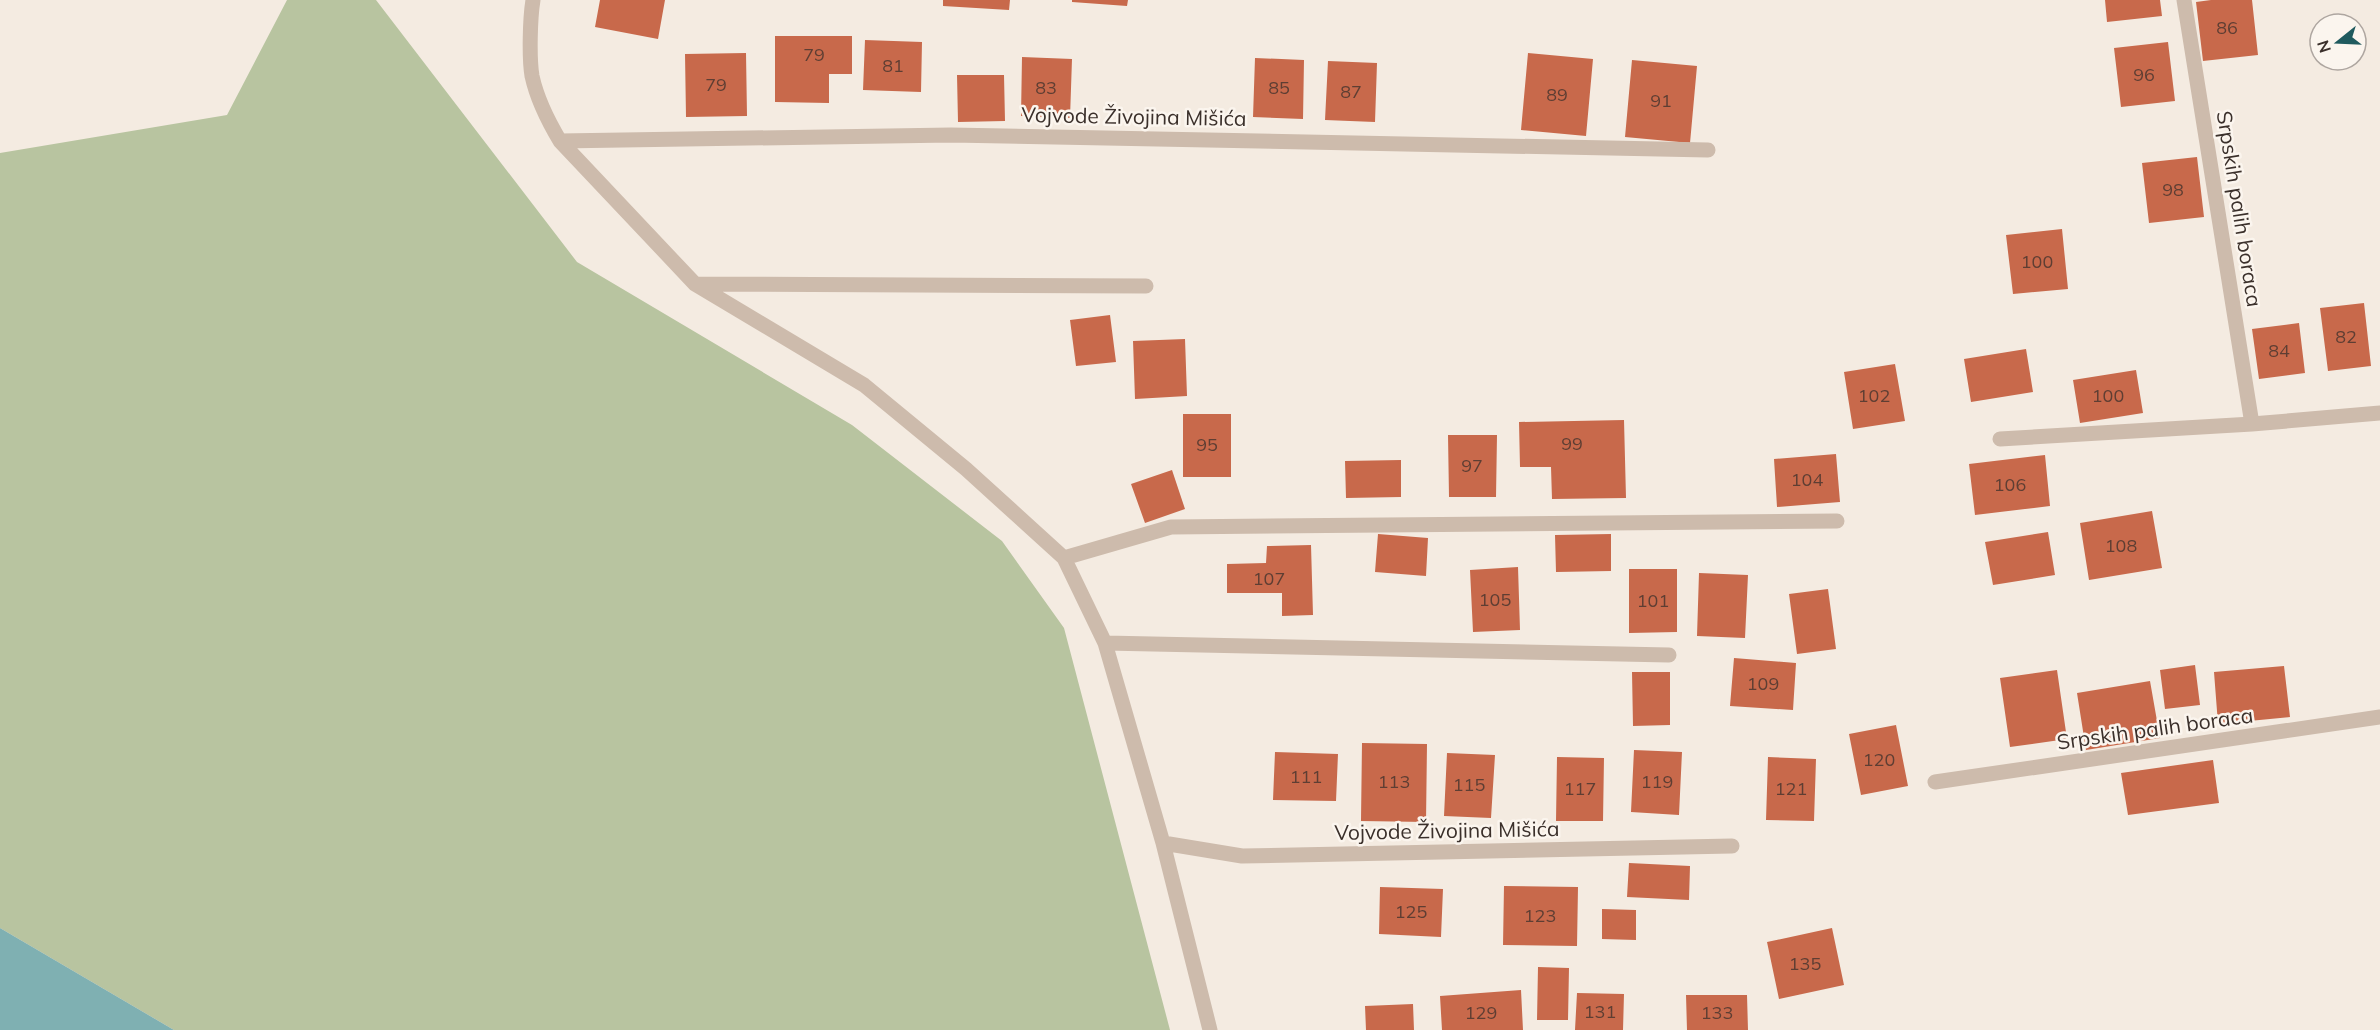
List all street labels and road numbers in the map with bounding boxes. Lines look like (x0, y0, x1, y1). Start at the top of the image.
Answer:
street label: Vojvode Živojina Mišića (1021, 101, 1247, 131)
street label: Srpskih palih boraca (2212, 109, 2268, 309)
street label: Srpskih palih boraca (2055, 701, 2255, 755)
street label: Vojvode Živojina Mišića (1334, 815, 1560, 845)

